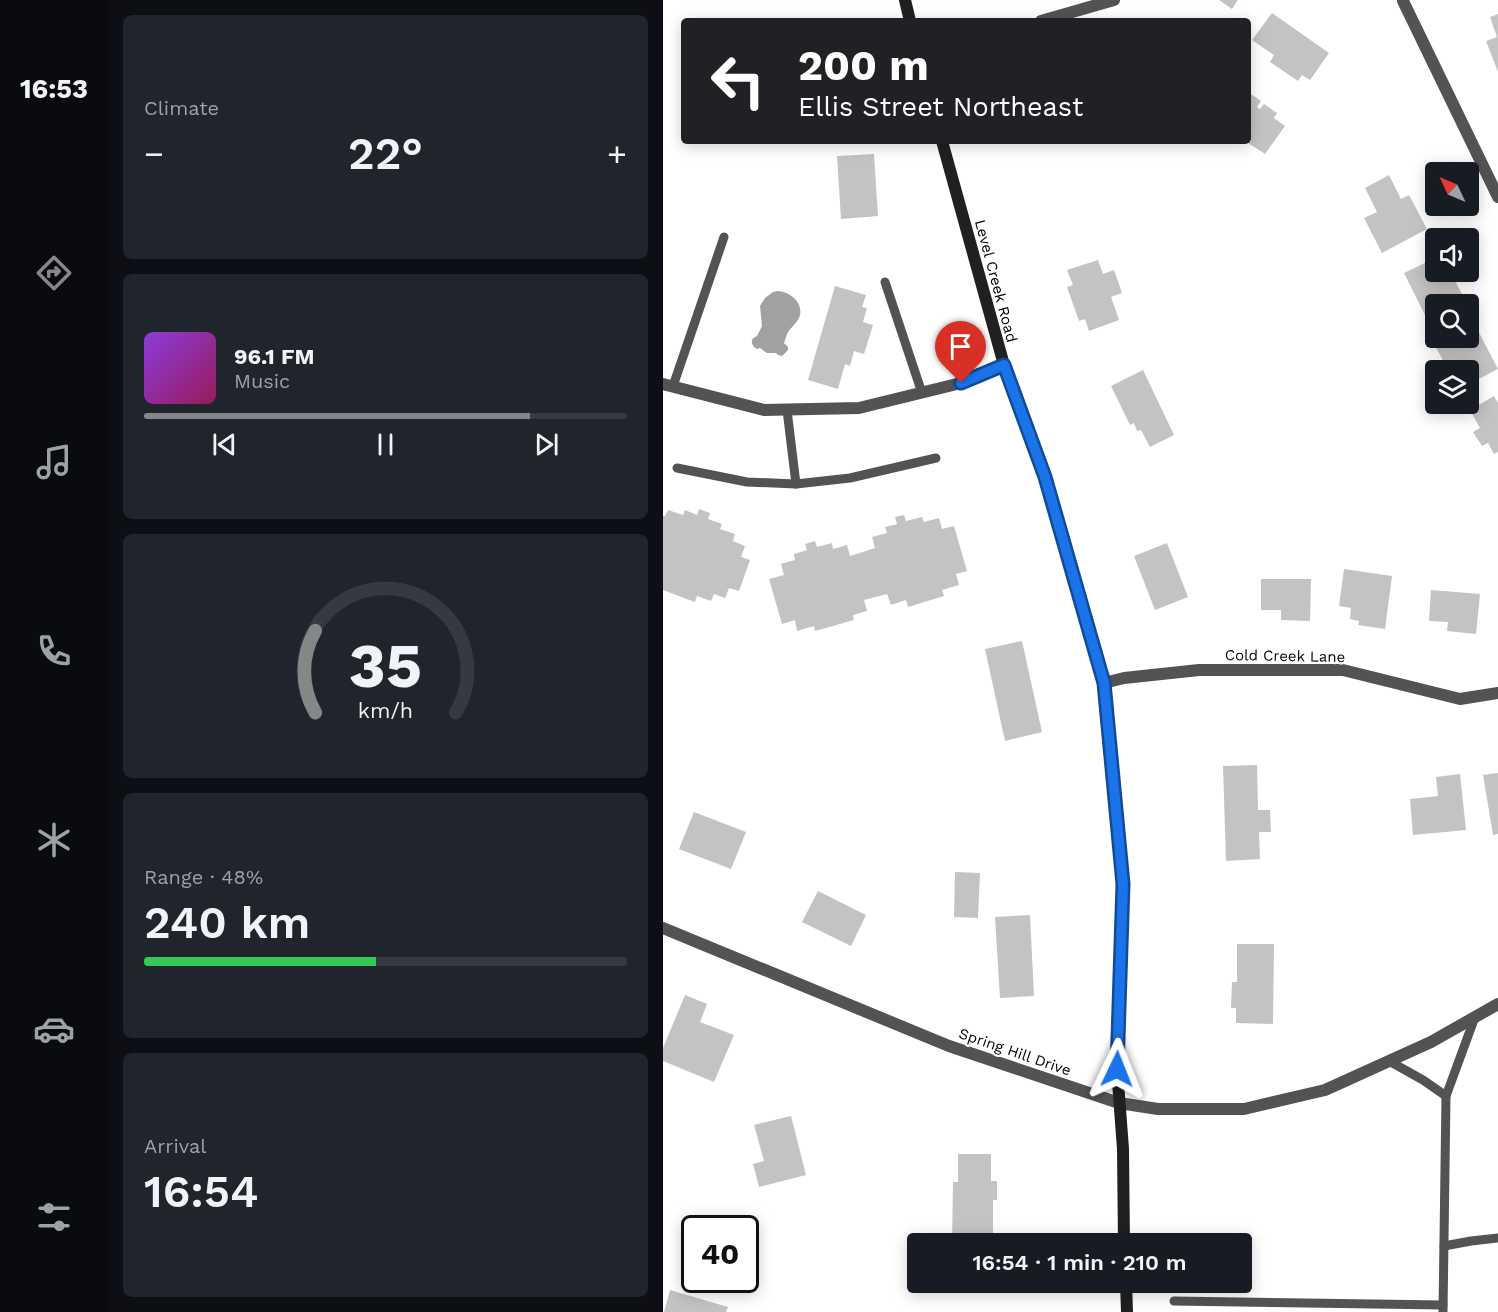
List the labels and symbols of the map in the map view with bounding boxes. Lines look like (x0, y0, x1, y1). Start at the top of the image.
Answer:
north arrow (1425, 162, 1479, 216)
street label: Level Creek Road (971, 218, 1021, 344)
pin (935, 321, 986, 383)
street label: Cold Creek Lane (1225, 646, 1345, 666)
street label: Spring Hill Drive (957, 1024, 1073, 1080)
position arrow (1085, 1037, 1149, 1101)
speed limit sign: 40 (681, 1215, 759, 1293)

